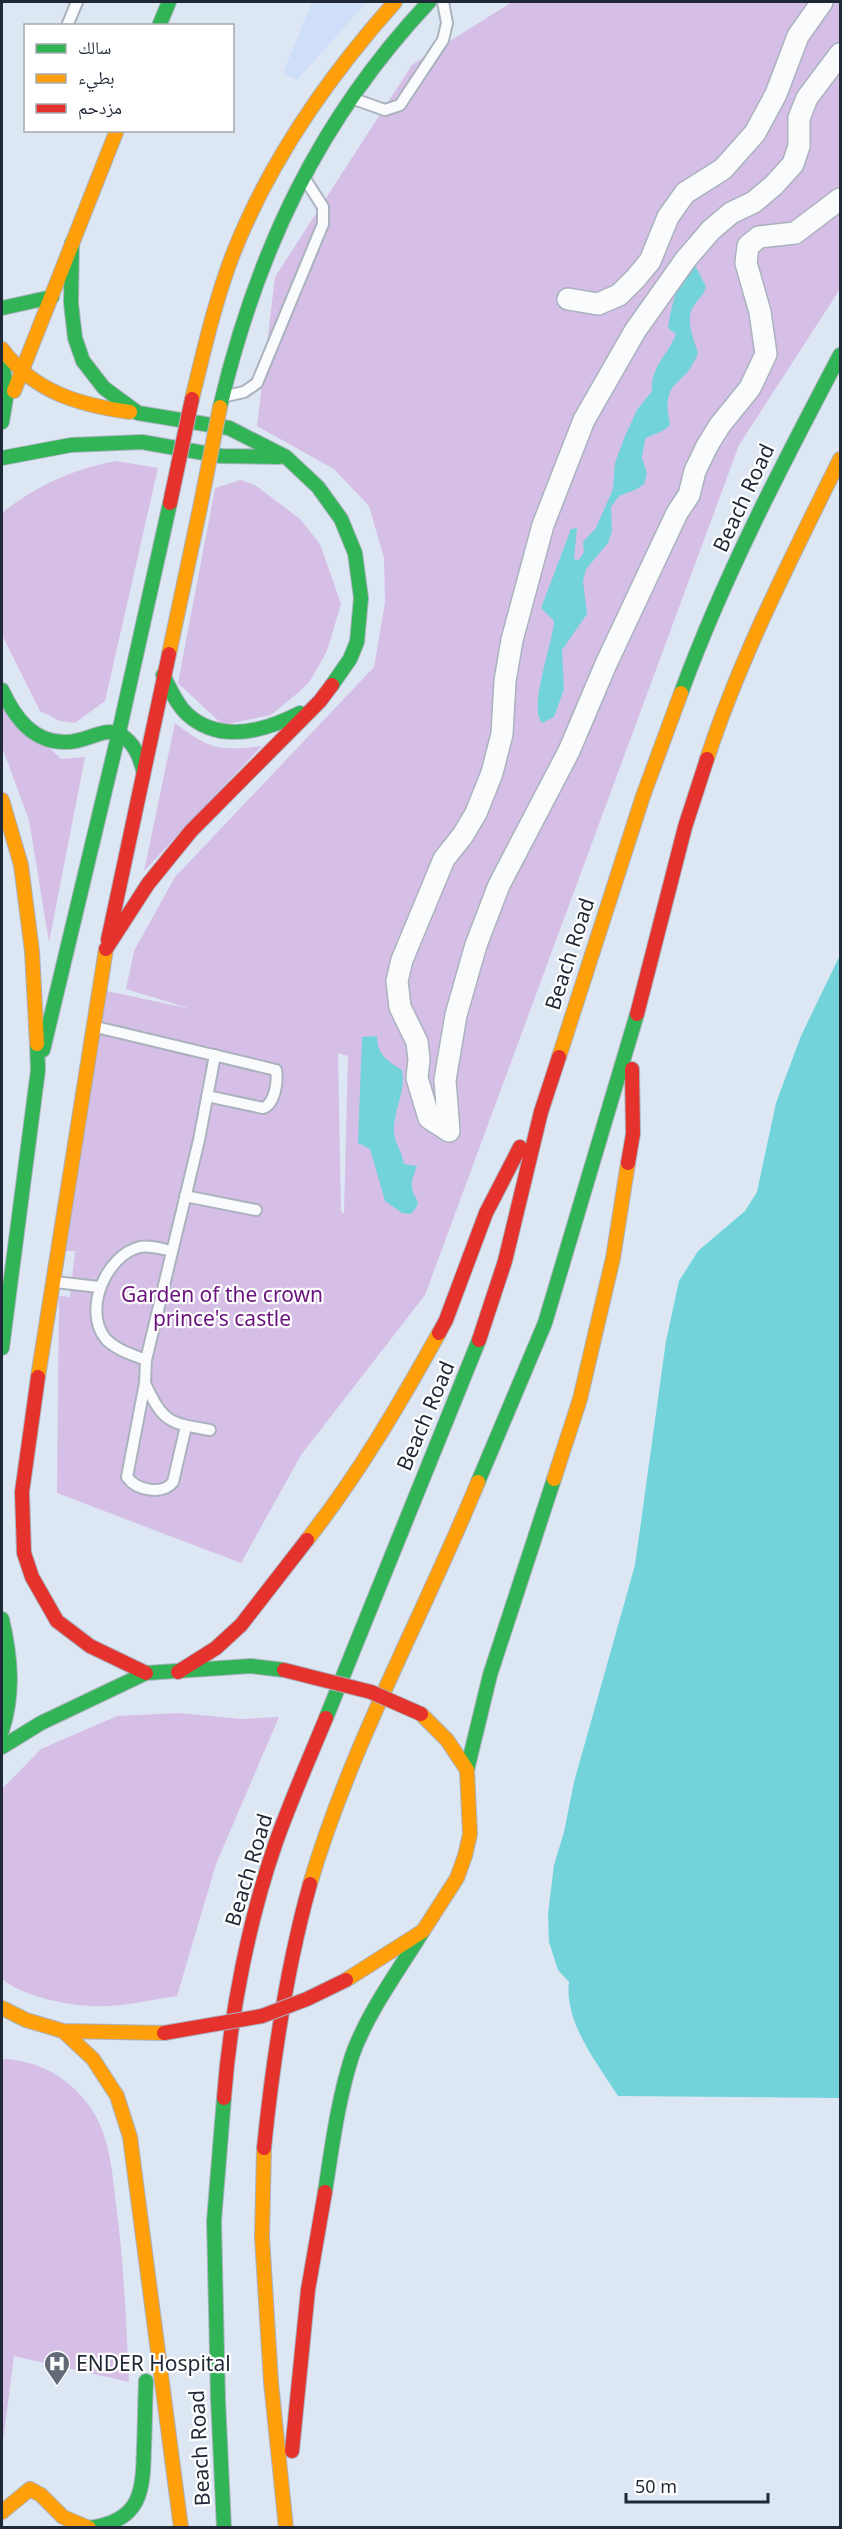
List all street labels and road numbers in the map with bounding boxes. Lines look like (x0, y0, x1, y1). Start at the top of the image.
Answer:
street label: Beach Road (706, 439, 780, 556)
street label: Beach Road (538, 894, 600, 1013)
street label: Beach Road (389, 1357, 461, 1475)
street label: Beach Road (218, 1810, 278, 1929)
street label: Beach Road (182, 2389, 216, 2507)

